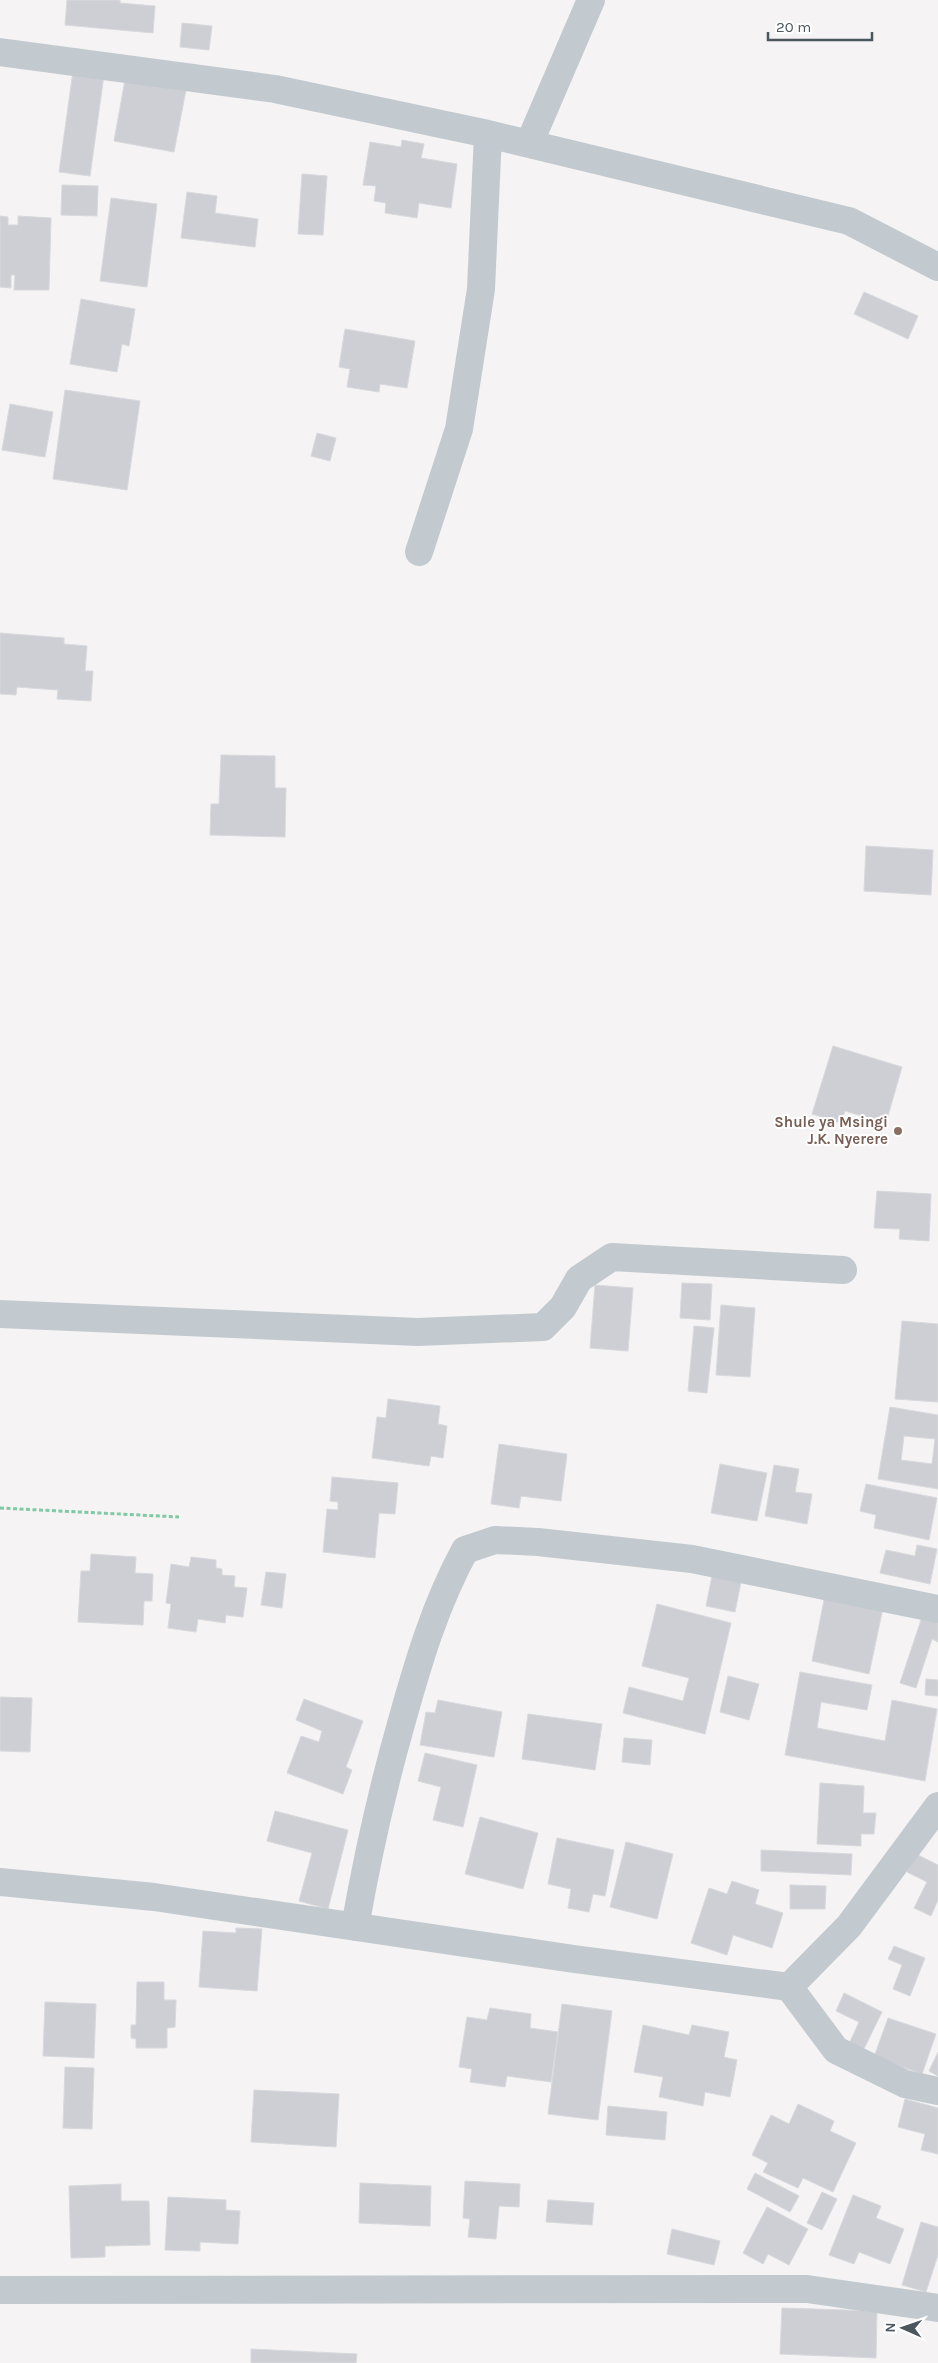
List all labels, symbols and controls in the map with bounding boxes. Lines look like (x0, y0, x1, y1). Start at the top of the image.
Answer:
scale bar (768, 10, 872, 42)
text: 20 m (776, 18, 811, 36)
place label: Shule ya Msingi J.K. Nyerere (774, 1113, 888, 1148)
marker: Shule ya Msingi J.K. Nyerere (892, 1125, 904, 1137)
north arrow (878, 2303, 928, 2353)
text: N (882, 2322, 899, 2333)

